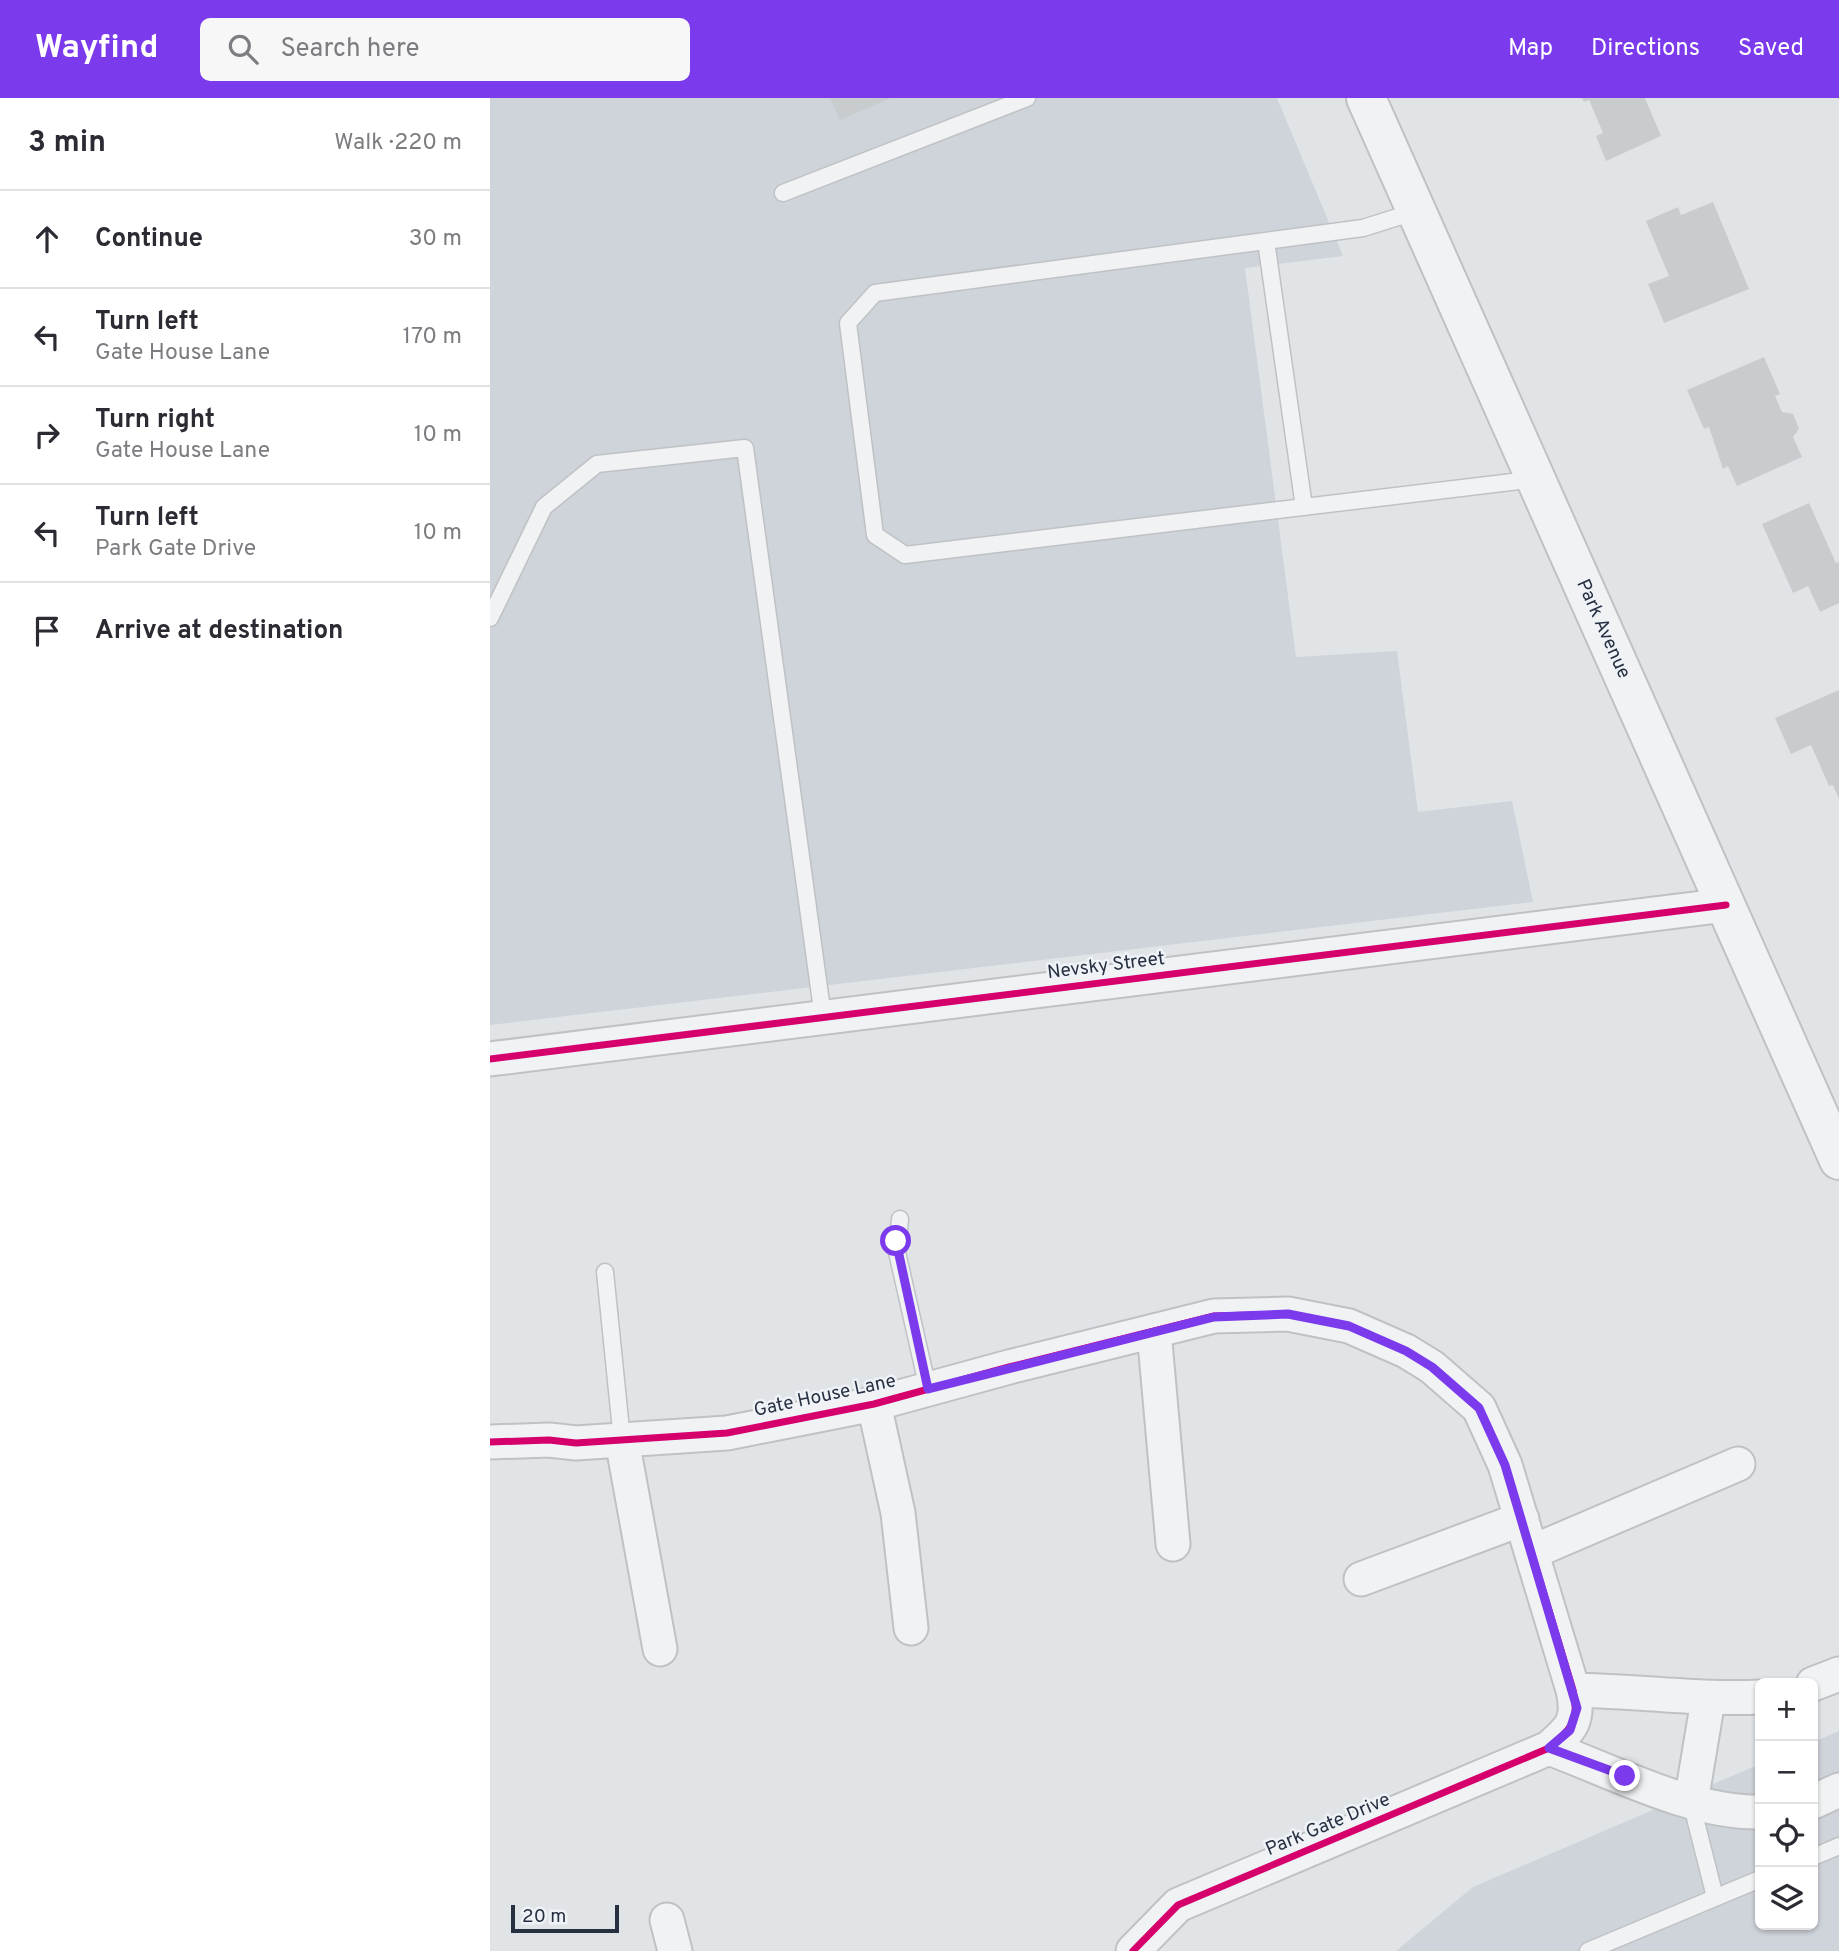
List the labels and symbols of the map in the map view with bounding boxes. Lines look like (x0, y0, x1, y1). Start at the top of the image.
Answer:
street label: Park Avenue (1570, 575, 1636, 683)
street label: Nevsky Street (1046, 947, 1166, 985)
route start (880, 1225, 911, 1256)
street label: Gate House Lane (752, 1369, 898, 1423)
route end (1609, 1760, 1640, 1791)
street label: Park Gate Drive (1262, 1788, 1394, 1862)
scale bar (511, 1902, 620, 1934)

